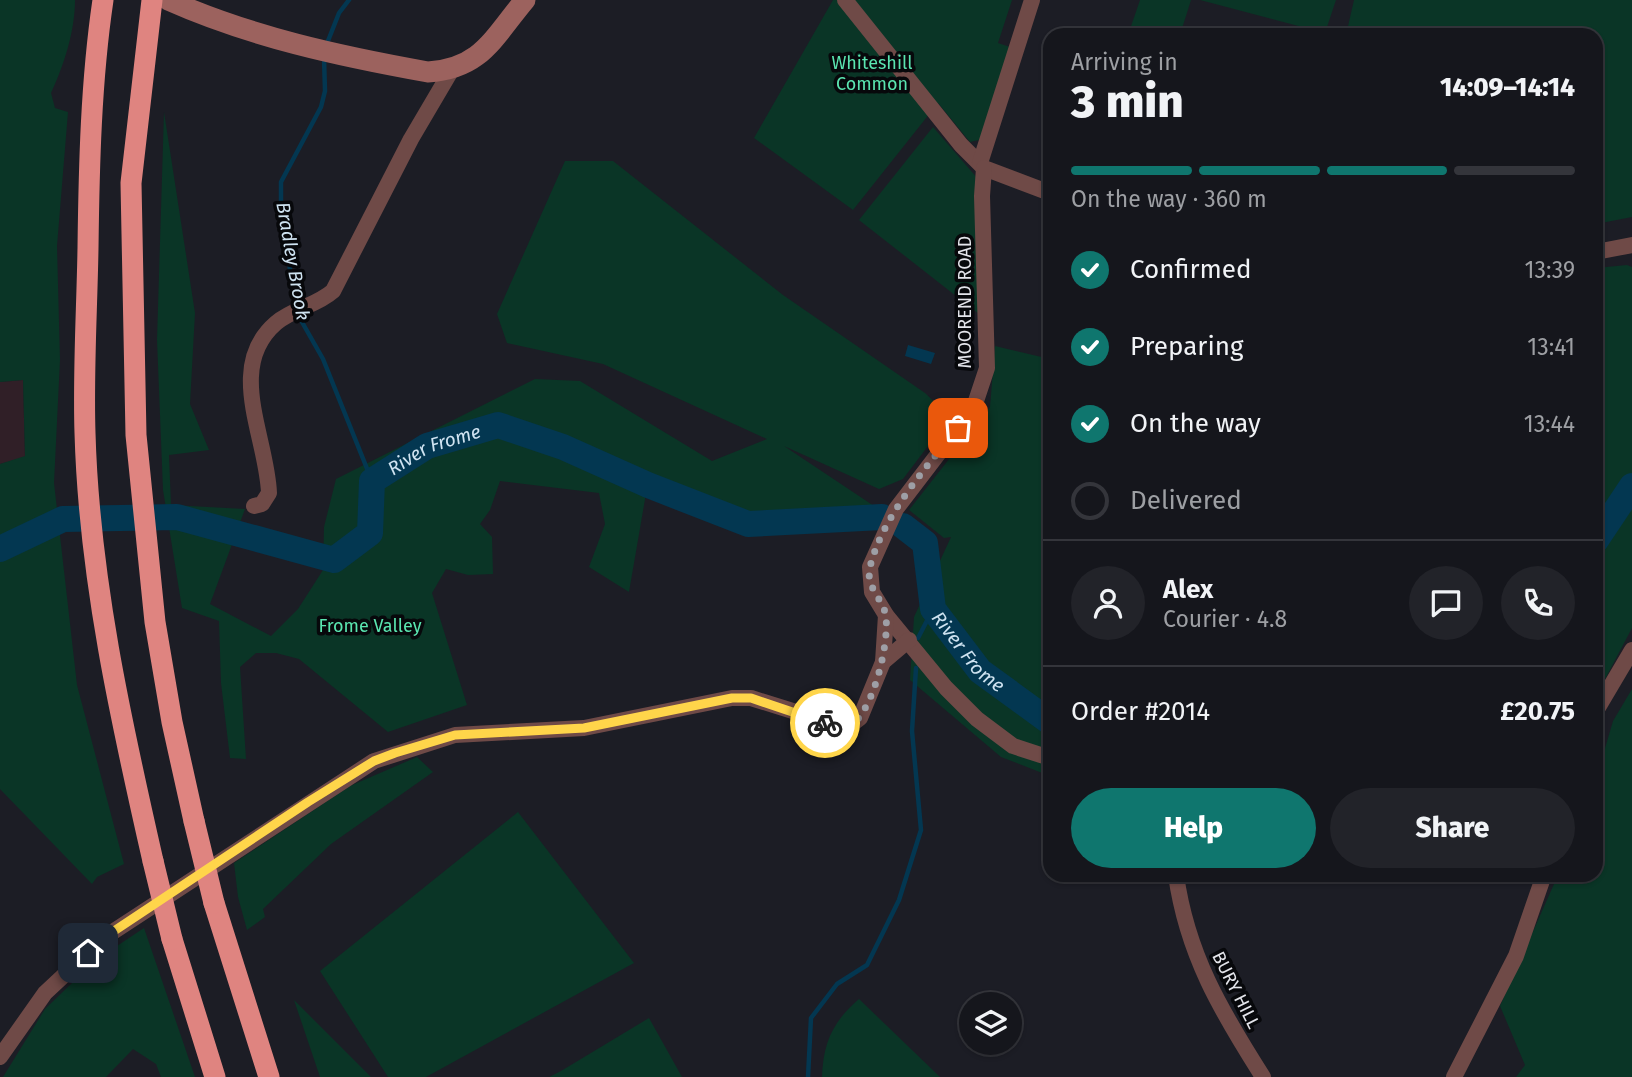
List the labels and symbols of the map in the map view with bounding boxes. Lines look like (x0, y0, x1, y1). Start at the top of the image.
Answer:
park label: Whiteshill Common (831, 52, 913, 95)
water label: Bradley Brook (271, 200, 315, 322)
street label: MOOREND ROAD (954, 236, 976, 368)
pin (928, 398, 988, 458)
water label: River Frome (383, 419, 483, 480)
water label: River Frome (927, 607, 1009, 697)
park label: Frome Valley (318, 615, 422, 637)
courier (790, 688, 860, 758)
pin (58, 923, 118, 983)
street label: BURY HILL (1207, 948, 1265, 1032)

